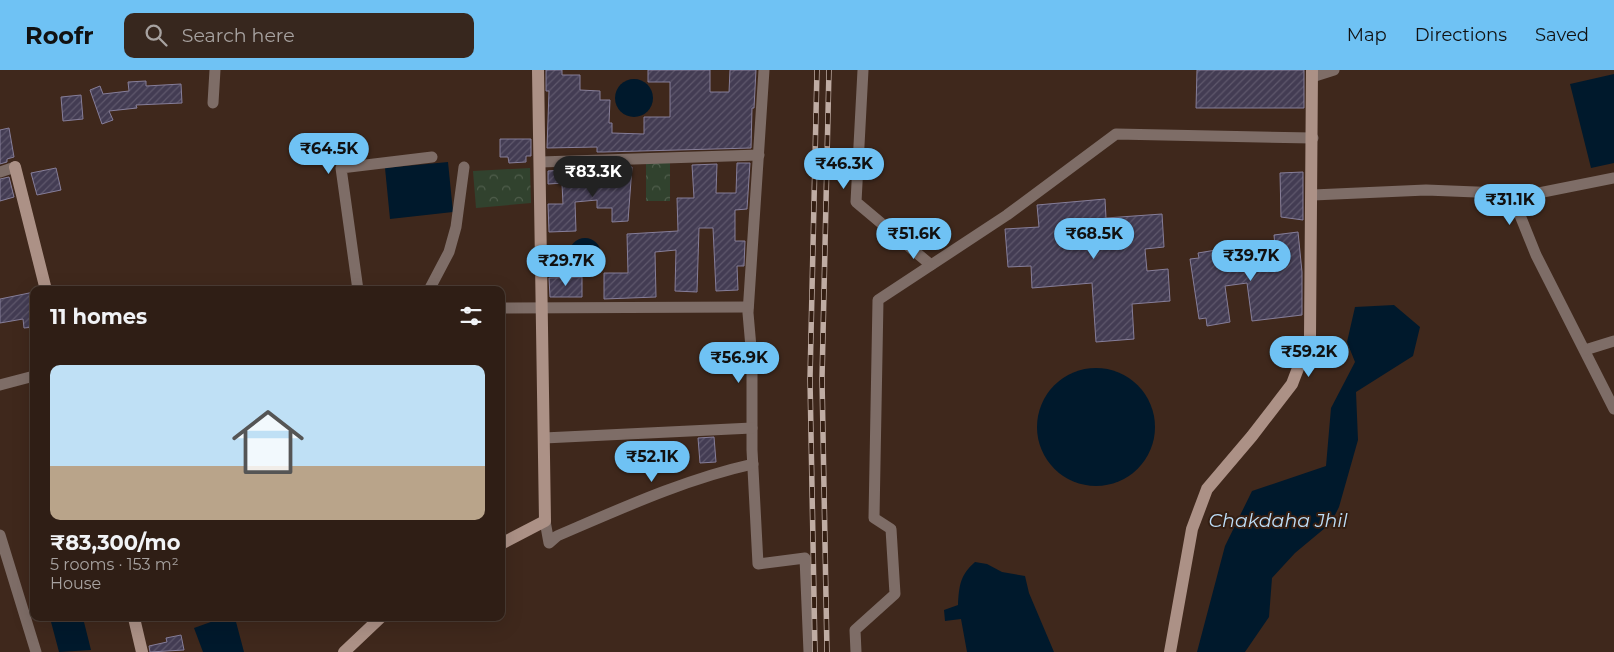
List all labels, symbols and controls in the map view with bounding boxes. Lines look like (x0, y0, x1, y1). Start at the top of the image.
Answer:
search box (124, 13, 474, 58)
text: Roofr (25, 21, 94, 50)
icon: search (142, 21, 170, 49)
text: Search here (182, 24, 295, 47)
text: Map (1347, 24, 1387, 46)
text: Directions (1415, 24, 1507, 46)
text: Saved (1535, 24, 1589, 46)
pin: ₹64.5K (288, 132, 370, 175)
text: ₹64.5K (300, 139, 358, 158)
pin: ₹46.3K (803, 148, 885, 190)
text: ₹46.3K (815, 154, 873, 173)
pin: ₹83.3K (552, 156, 634, 198)
text: ₹83.3K (564, 162, 622, 181)
pin: ₹31.1K (1469, 184, 1551, 226)
text: ₹31.1K (1485, 190, 1535, 209)
pin: ₹51.6K (873, 218, 955, 260)
pin: ₹68.5K (1053, 218, 1135, 260)
text: ₹51.6K (887, 224, 941, 243)
text: ₹68.5K (1065, 224, 1123, 243)
pin: ₹39.7K (1210, 240, 1292, 282)
pin: ₹29.7K (525, 244, 607, 287)
text: ₹39.7K (1223, 246, 1279, 265)
text: ₹29.7K (538, 251, 594, 270)
icon: filters (457, 302, 485, 330)
text: 11 homes (50, 304, 147, 329)
pin: ₹59.2K (1268, 336, 1350, 378)
pin: ₹56.9K (698, 342, 780, 384)
text: ₹59.2K (1281, 342, 1337, 361)
text: ₹56.9K (710, 348, 768, 367)
icon: home (223, 397, 313, 487)
pin: ₹52.1K (611, 440, 693, 483)
text: ₹52.1K (626, 447, 678, 466)
water label: Chakdaha Jhil (1208, 509, 1348, 532)
text: ₹83,300/mo (50, 530, 180, 555)
text: 5 rooms · 153 m² (50, 555, 179, 574)
text: House (50, 574, 101, 593)

